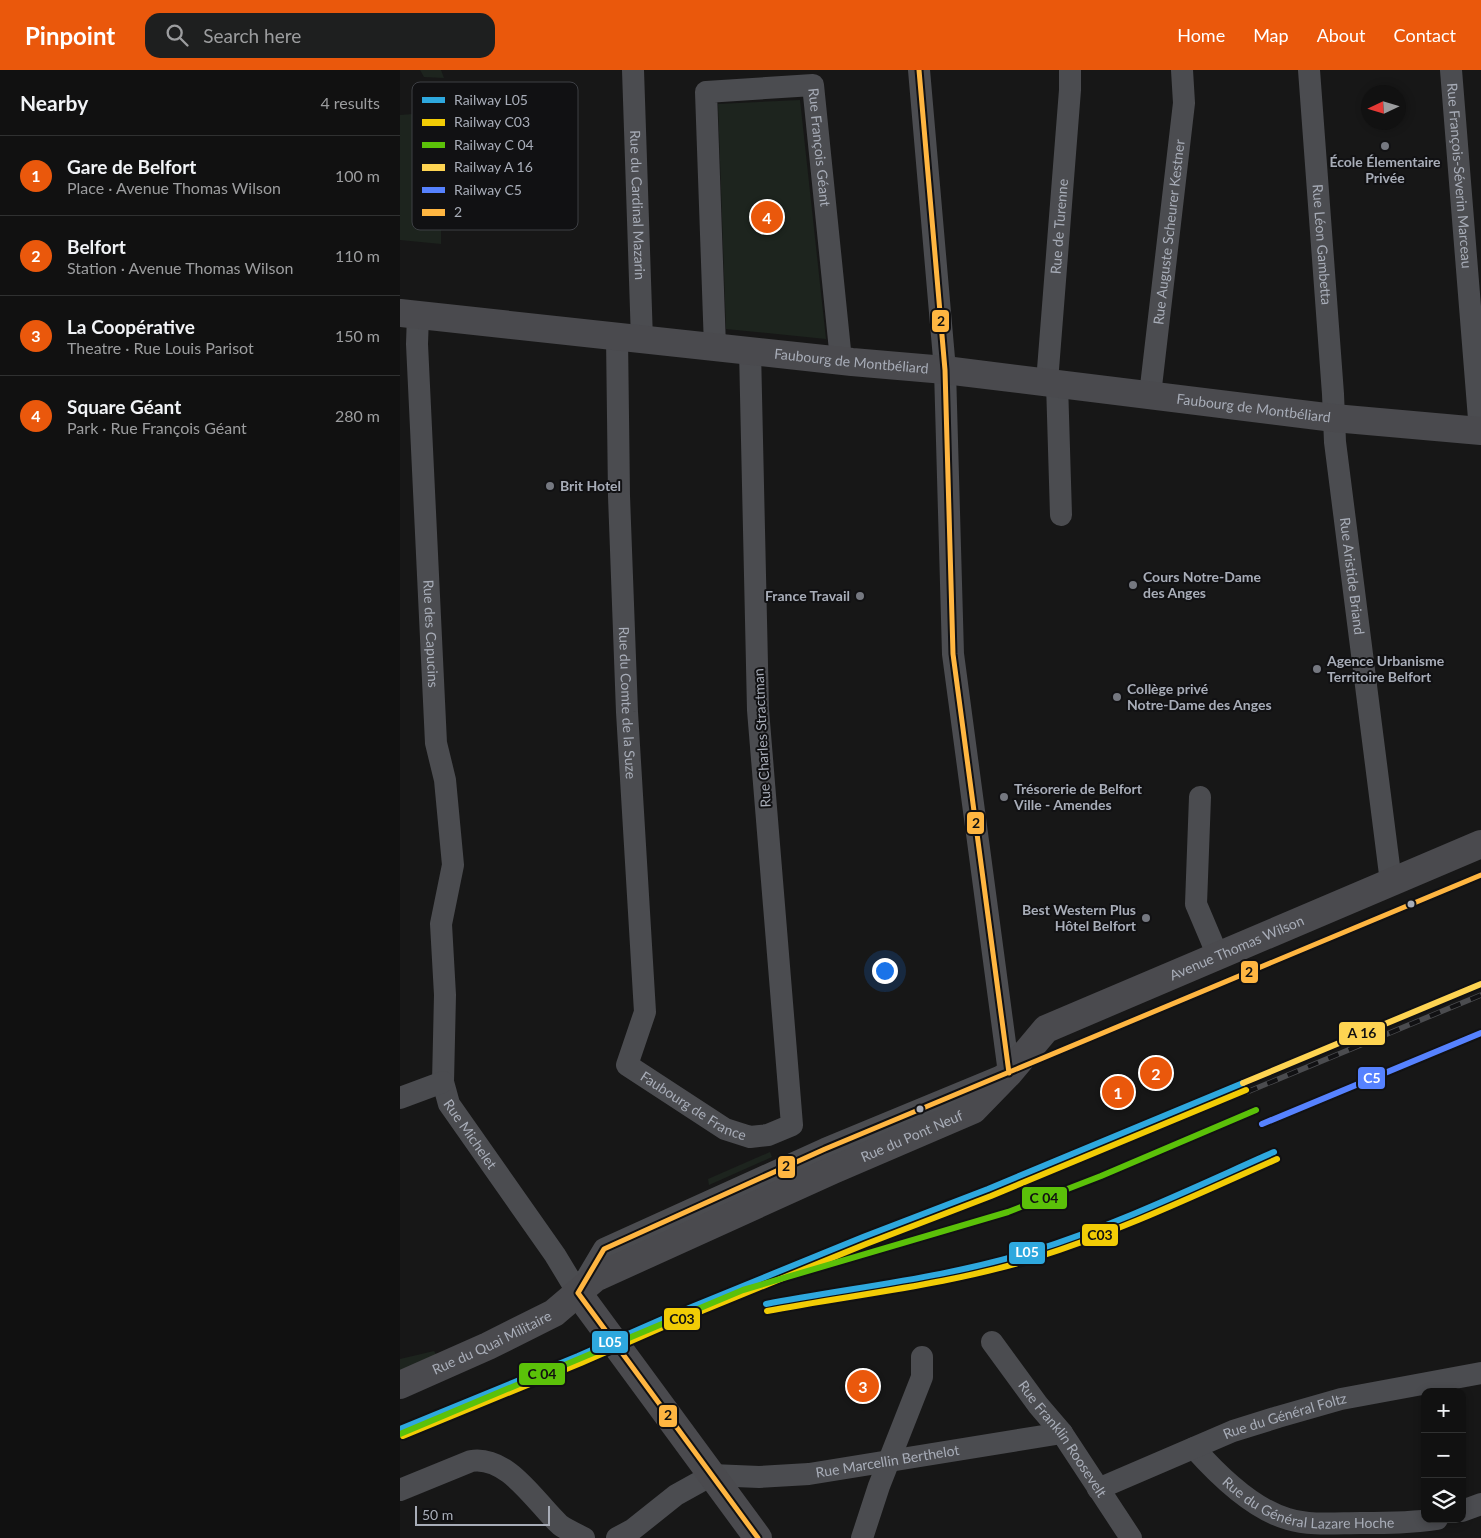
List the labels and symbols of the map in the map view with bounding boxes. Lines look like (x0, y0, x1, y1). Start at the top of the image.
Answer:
legend (412, 82, 578, 230)
street label: Rue François-Séverin Marceau (1444, 82, 1476, 269)
north arrow (1361, 85, 1406, 130)
street label: Rue François Géant (805, 87, 834, 207)
text: Railway L05 (454, 91, 528, 108)
text: Railway C03 (454, 113, 530, 130)
street label: Rue du Cardinal Mazarin (627, 130, 649, 280)
text: Railway C 04 (454, 136, 534, 153)
street label: Rue Auguste Scheurer Kestner (1149, 138, 1188, 326)
marker: École Élementaire Privée (1379, 140, 1391, 152)
place label: École Élementaire Privée (1329, 153, 1441, 186)
text: Railway A 16 (454, 158, 533, 175)
street label: Rue de Turenne (1047, 178, 1071, 275)
text: Railway C5 (454, 181, 522, 198)
street label: Rue Léon Gambetta (1309, 183, 1335, 306)
pin: 4 (751, 198, 783, 236)
text: 2 (454, 203, 462, 220)
line badge: 2 (931, 309, 950, 333)
text: 2 (937, 312, 945, 329)
street label: Faubourg de Montbéliard (773, 345, 929, 377)
street label: Faubourg de Montbéliard (1176, 390, 1332, 426)
place label: Brit Hotel (560, 477, 621, 494)
marker: Brit Hotel (544, 480, 556, 492)
street label: Rue Aristide Briand (1337, 516, 1368, 636)
place label: Cours Notre-Dame des Anges (1143, 568, 1262, 601)
street label: Rue des Capucins (420, 579, 442, 688)
marker: Cours Notre-Dame des Anges (1127, 579, 1139, 591)
place label: France Travail (765, 587, 850, 604)
marker: France Travail (854, 590, 866, 602)
street label: Rue du Comte de la Suze (616, 626, 640, 780)
place label: Agence Urbanisme Territoire Belfort (1326, 652, 1445, 685)
marker: Agence Urbanisme Territoire Belfort (1311, 663, 1323, 675)
street label: Rue Charles Stractman (749, 668, 774, 808)
place label: Collège privé Notre-Dame des Anges (1127, 680, 1272, 713)
marker: Collège privé Notre-Dame des Anges (1111, 691, 1123, 703)
place label: Trésorerie de Belfort Ville - Amendes (1013, 780, 1143, 813)
marker: Trésorerie de Belfort Ville - Amendes (998, 791, 1010, 803)
line badge: 2 (966, 811, 985, 835)
text: 2 (972, 814, 980, 831)
unlabelled marker (1406, 899, 1416, 909)
place label: Best Western Plus Hôtel Belfort (1022, 901, 1137, 934)
street label: Avenue Thomas Wilson (1167, 911, 1306, 984)
marker: Best Western Plus Hôtel Belfort (1140, 912, 1152, 924)
your location (872, 958, 898, 984)
line badge: 2 (1240, 960, 1259, 984)
text: 2 (1245, 963, 1253, 980)
line badge: A 16 (1338, 1021, 1386, 1046)
text: A 16 (1347, 1024, 1376, 1041)
pin: 2 (1140, 1054, 1172, 1092)
line badge: C5 (1357, 1066, 1386, 1090)
street label: Faubourg de France (638, 1067, 749, 1143)
text: C5 (1363, 1069, 1381, 1086)
pin: 1 (1102, 1073, 1134, 1111)
street label: Rue Michelet (440, 1096, 501, 1172)
unlabelled marker (915, 1104, 925, 1114)
street label: Rue du Pont Neuf (858, 1106, 965, 1165)
line badge: 2 (777, 1155, 796, 1179)
text: 2 (782, 1157, 790, 1174)
line badge: C 04 (1021, 1186, 1068, 1210)
text: C 04 (1030, 1189, 1058, 1206)
line badge: C03 (1081, 1223, 1119, 1247)
text: C03 (1087, 1226, 1113, 1243)
line badge: L05 (1008, 1241, 1046, 1265)
text: L05 (1015, 1243, 1039, 1260)
street label: Rue du Quai Militaire (429, 1307, 554, 1378)
line badge: C03 (663, 1307, 701, 1331)
text: C03 (669, 1310, 695, 1327)
line badge: L05 (591, 1330, 629, 1354)
text: L05 (598, 1333, 622, 1350)
line badge: C 04 (518, 1362, 566, 1386)
text: C 04 (528, 1365, 556, 1382)
pin: 3 (847, 1367, 879, 1405)
street label: Rue Franklin Roosevelt (1015, 1377, 1111, 1500)
street label: Rue du Général Foltz (1220, 1389, 1348, 1442)
line badge: 2 (658, 1404, 678, 1428)
text: 2 (664, 1406, 672, 1423)
street label: Rue Marcellin Berthelot (814, 1441, 960, 1481)
street label: Rue du Général Lazare Hoche (1219, 1473, 1395, 1532)
scale bar (415, 1503, 550, 1526)

